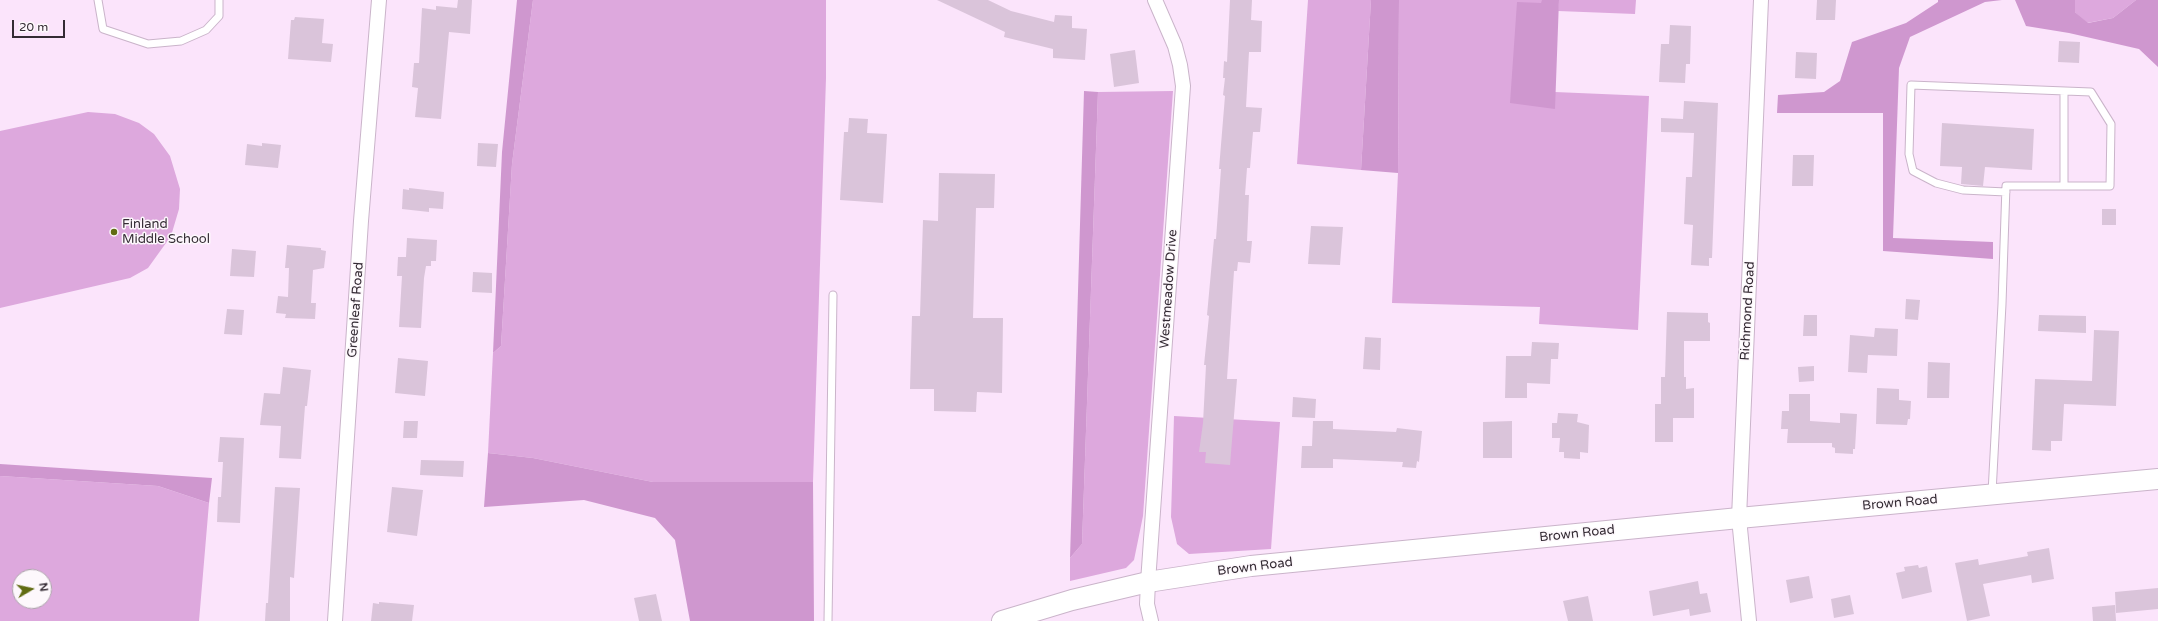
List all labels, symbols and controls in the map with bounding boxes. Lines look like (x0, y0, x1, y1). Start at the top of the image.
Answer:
scale bar (14, 12, 67, 38)
text: 20 m (19, 20, 48, 34)
place label: Finland Middle School (122, 217, 210, 248)
marker: Finland Middle School (109, 227, 119, 237)
street label: Westmeadow Drive (1157, 229, 1181, 349)
street label: Richmond Road (1738, 261, 1758, 361)
street label: Greenleaf Road (345, 262, 367, 358)
street label: Brown Road (1862, 492, 1938, 514)
street label: Brown Road (1539, 522, 1615, 546)
street label: Brown Road (1216, 555, 1294, 579)
north arrow (12, 569, 52, 609)
text: N (36, 582, 50, 593)

